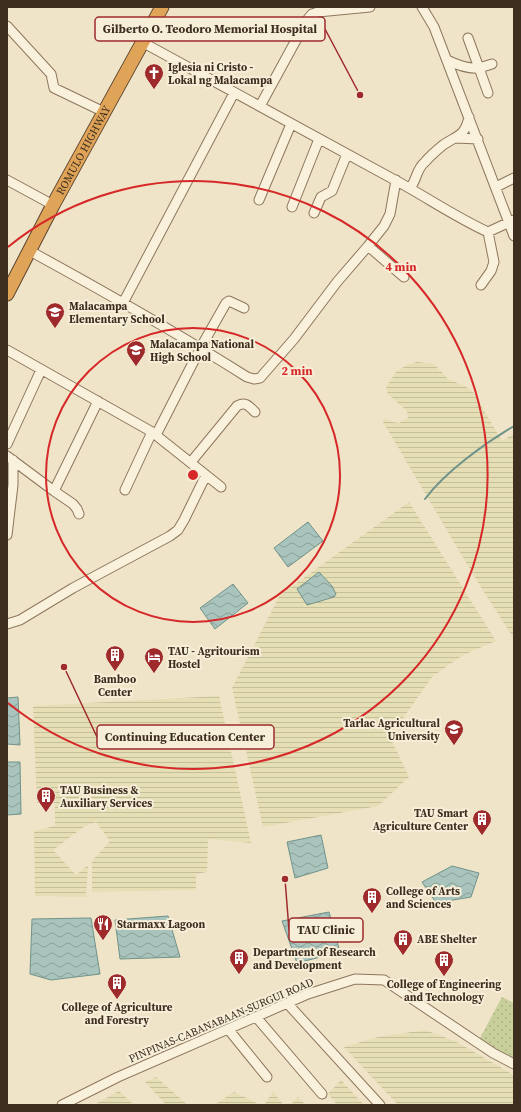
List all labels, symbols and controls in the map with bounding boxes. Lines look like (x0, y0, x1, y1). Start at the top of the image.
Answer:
callout: Gilberto O. Teodoro Memorial Hospital (95, 17, 325, 41)
text: Gilberto O. Teodoro Memorial Hospital (103, 21, 317, 37)
place label: Iglesia ni Cristo - Lokal ng Malacampa (168, 60, 273, 88)
church icon: Iglesia ni Cristo - Lokal ng Malacampa (143, 62, 165, 90)
street label: ROMULO HIGHWAY (53, 103, 114, 198)
text: 4 min (385, 259, 417, 275)
place label: Malacampa Elementary School (69, 299, 165, 327)
school or university icon: Malacampa Elementary School (44, 301, 66, 329)
place label: Malacampa National High School (150, 337, 254, 365)
school or university icon: Malacampa National High School (125, 339, 147, 367)
text: 2 min (281, 363, 313, 379)
centre of rings (186, 468, 200, 482)
building icon: Bamboo Center (104, 644, 126, 672)
place label: TAU - Agritourism Hostel (168, 644, 260, 672)
hotel icon: TAU - Agritourism Hostel (143, 646, 165, 674)
place label: Bamboo Center (94, 672, 136, 700)
place label: Tarlac Agricultural University (343, 716, 440, 744)
school or university icon: Tarlac Agricultural University (443, 718, 465, 746)
callout: Continuing Education Center (97, 725, 274, 749)
text: Continuing Education Center (105, 729, 266, 745)
place label: TAU Business & Auxiliary Services (60, 783, 152, 811)
building icon: TAU Business & Auxiliary Services (35, 785, 57, 813)
place label: TAU Smart Agriculture Center (373, 806, 469, 834)
building icon: TAU Smart Agriculture Center (471, 808, 493, 836)
place label: College of Arts and Sciences (386, 884, 460, 912)
building icon: College of Arts and Sciences (361, 886, 383, 914)
restaurant icon: Starmaxx Lagoon (92, 913, 114, 941)
place label: Starmaxx Lagoon (117, 917, 205, 932)
callout: TAU Clinic (289, 918, 363, 942)
text: TAU Clinic (297, 922, 355, 938)
building icon: ABE Shelter (392, 928, 414, 956)
place label: ABE Shelter (417, 932, 478, 947)
place label: Department of Research and Development (253, 945, 376, 973)
building icon: Department of Research and Development (228, 947, 250, 975)
building icon: College of Engineering and Technology (433, 949, 455, 977)
building icon: College of Agriculture and Forestry (106, 972, 128, 1000)
street label: PINPINAS-CABANABAAN-SURGUI ROAD (126, 975, 316, 1066)
place label: College of Engineering and Technology (387, 977, 501, 1005)
place label: College of Agriculture and Forestry (61, 1000, 173, 1028)

